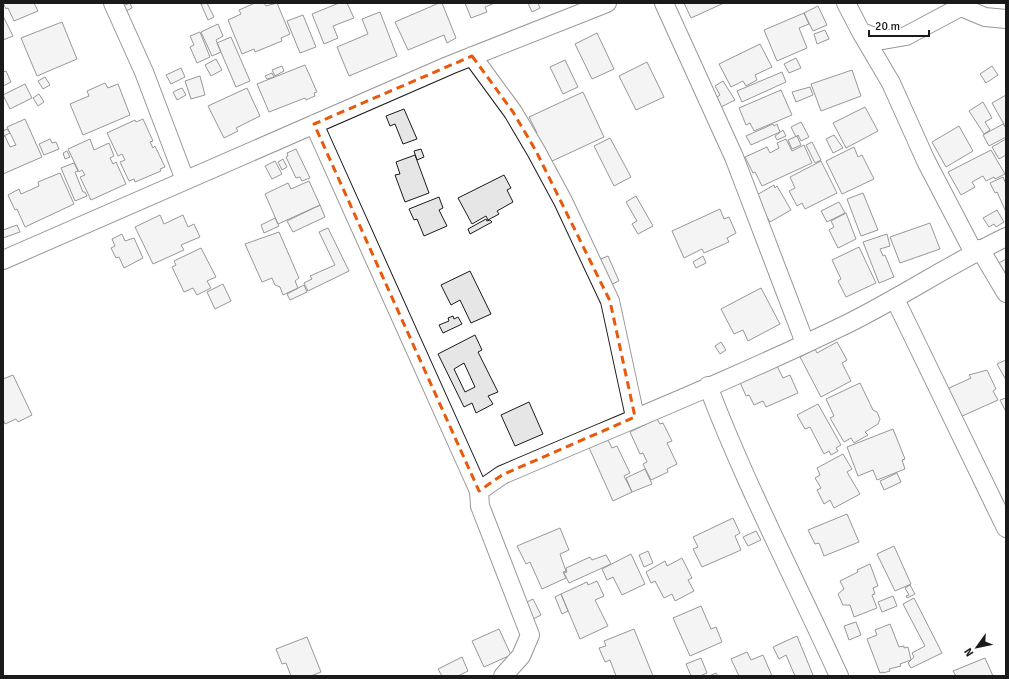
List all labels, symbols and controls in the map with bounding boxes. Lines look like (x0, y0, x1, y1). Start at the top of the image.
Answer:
scale bar (869, 12, 929, 38)
text: 20 m (875, 19, 900, 34)
north arrow (957, 627, 997, 667)
text: N (961, 645, 977, 659)

